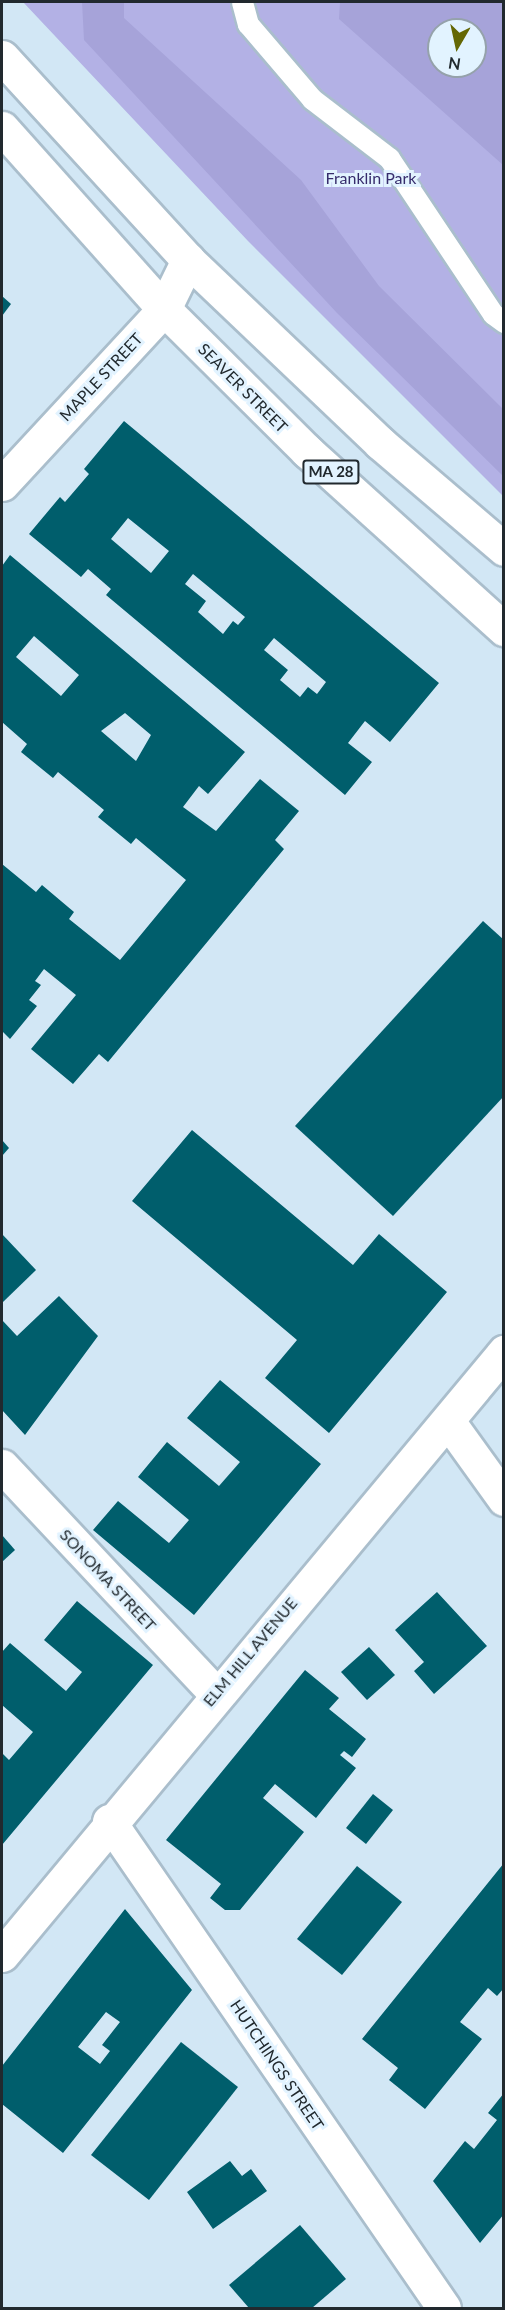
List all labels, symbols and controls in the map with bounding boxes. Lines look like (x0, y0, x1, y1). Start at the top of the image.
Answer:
north arrow (427, 18, 487, 78)
text: N (447, 54, 462, 75)
park label: Franklin Park (326, 168, 416, 188)
street label: MAPLE STREET (55, 329, 147, 425)
street label: SEAVER STREET (194, 339, 292, 437)
road number: MA 28 (301, 460, 361, 484)
street label: SONOMA STREET (56, 1525, 160, 1635)
street label: ELM HILL AVENUE (199, 1593, 301, 1711)
street label: HUTCHINGS STREET (226, 1996, 328, 2134)

